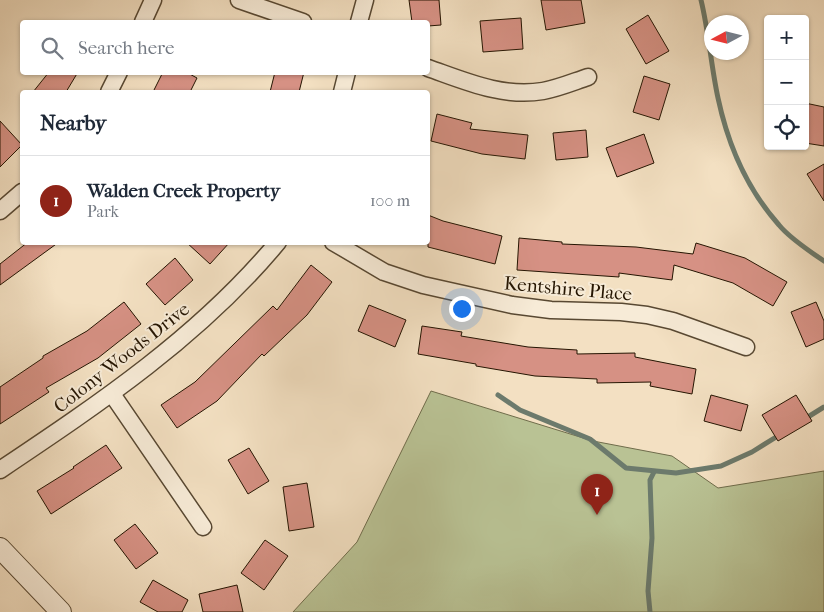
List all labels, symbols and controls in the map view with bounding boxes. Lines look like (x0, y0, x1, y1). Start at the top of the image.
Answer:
north arrow (704, 15, 749, 60)
map controls (764, 15, 809, 150)
button: + (764, 15, 809, 60)
search box (20, 20, 430, 75)
icon: search (38, 34, 66, 62)
text: Search here (78, 37, 174, 59)
button: − (764, 60, 809, 105)
button: locate (764, 105, 809, 150)
text: Nearby (40, 111, 106, 135)
text: Walden Creek Property (87, 180, 280, 202)
text: 1 (53, 191, 59, 210)
text: 100 m (370, 191, 410, 210)
text: Park (87, 202, 119, 221)
street label: Kentshire Place (503, 272, 633, 306)
your location (449, 296, 475, 322)
street label: Colony Woods Drive (49, 298, 194, 418)
pin: 1 (581, 474, 613, 515)

